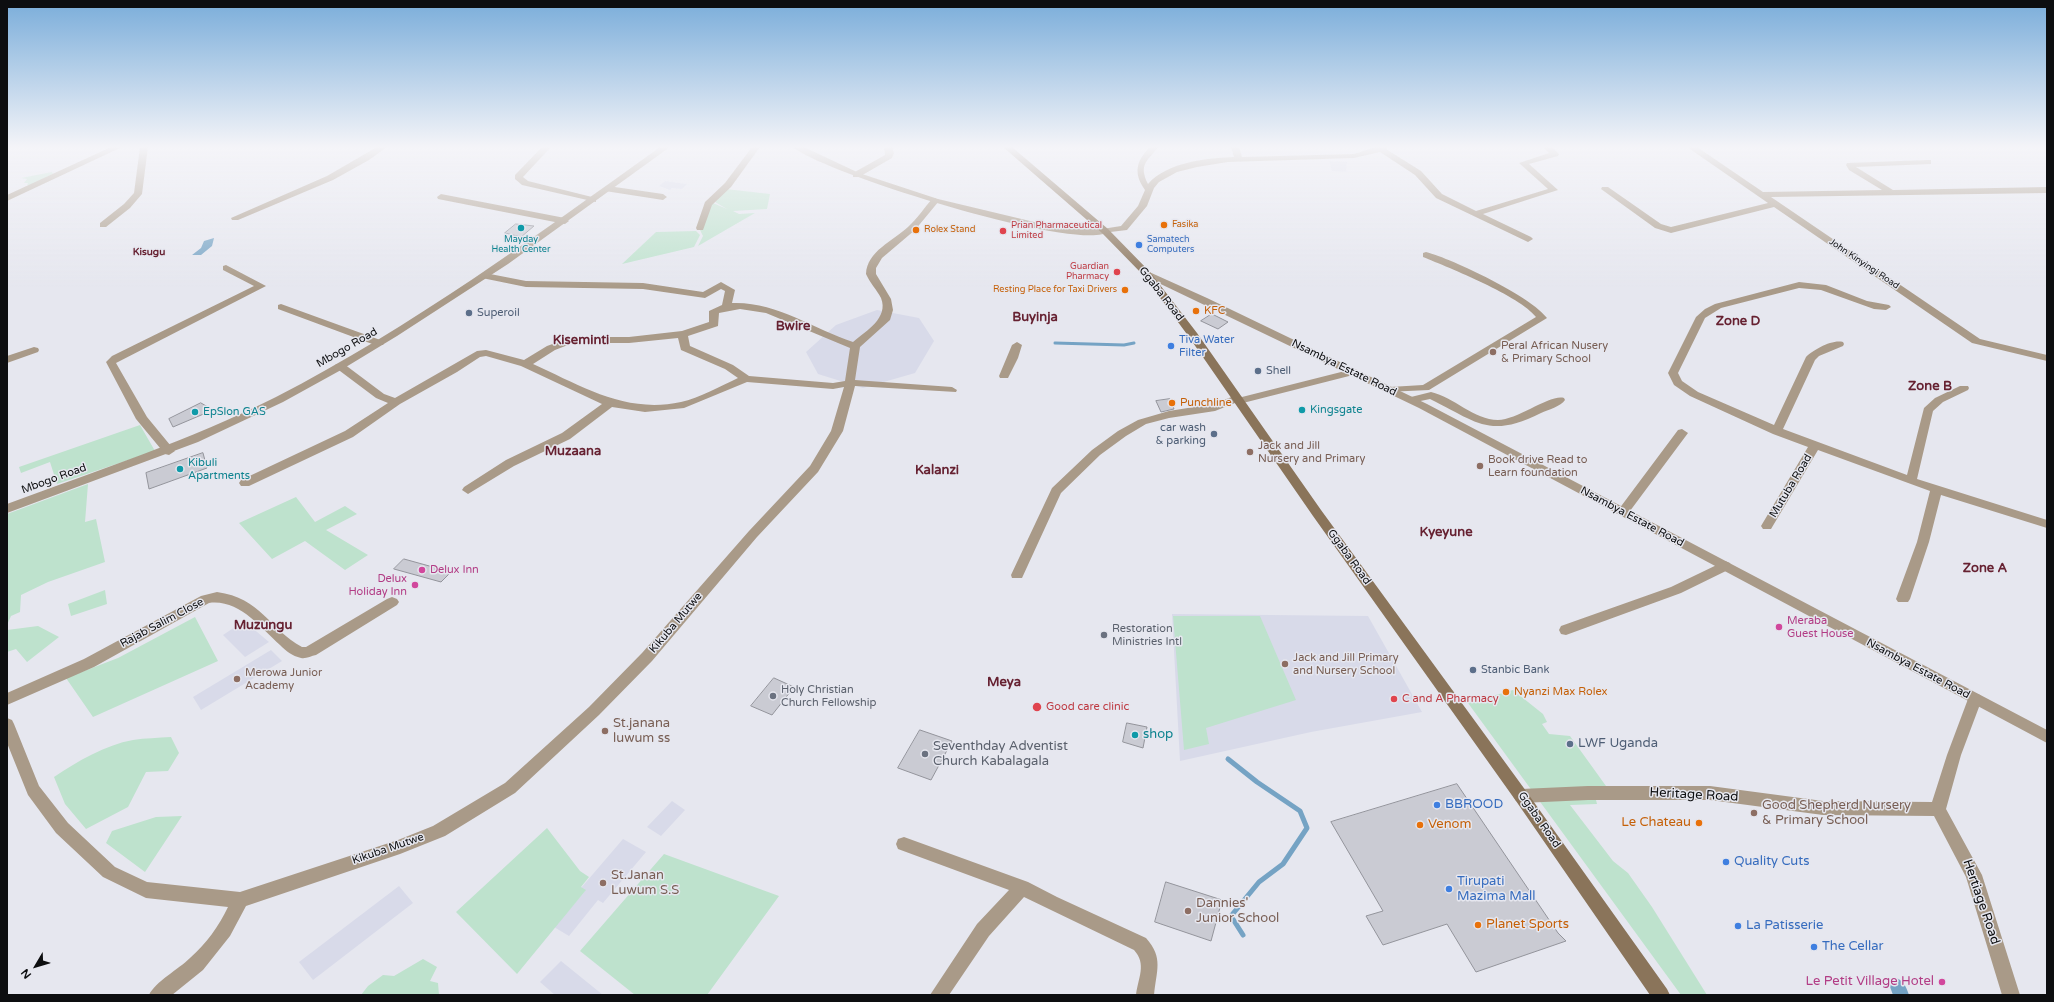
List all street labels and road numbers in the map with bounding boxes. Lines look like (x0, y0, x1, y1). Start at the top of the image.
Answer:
street label: John Kinyingi Road (1827, 237, 1901, 291)
street label: Ggaba Road (1136, 264, 1186, 324)
street label: Mbogo Road (314, 325, 380, 371)
street label: Nsambya Estate Road (1289, 337, 1399, 399)
street label: Mutuba Road (1767, 452, 1815, 520)
street label: Mbogo Road (20, 461, 88, 497)
street label: Nsambya Estate Road (1578, 484, 1686, 550)
street label: Ggaba Road (1325, 527, 1373, 587)
street label: Kikuba Mutwe (647, 590, 705, 656)
street label: Rajab Salim Close (118, 595, 206, 651)
street label: Nsambya Estate Road (1864, 636, 1972, 702)
street label: Heritage Road (1649, 785, 1739, 805)
street label: Ggaba Road (1515, 790, 1563, 850)
street label: Kikuba Mutwe (350, 831, 426, 867)
street label: Hertiage Road (1959, 857, 2003, 947)

